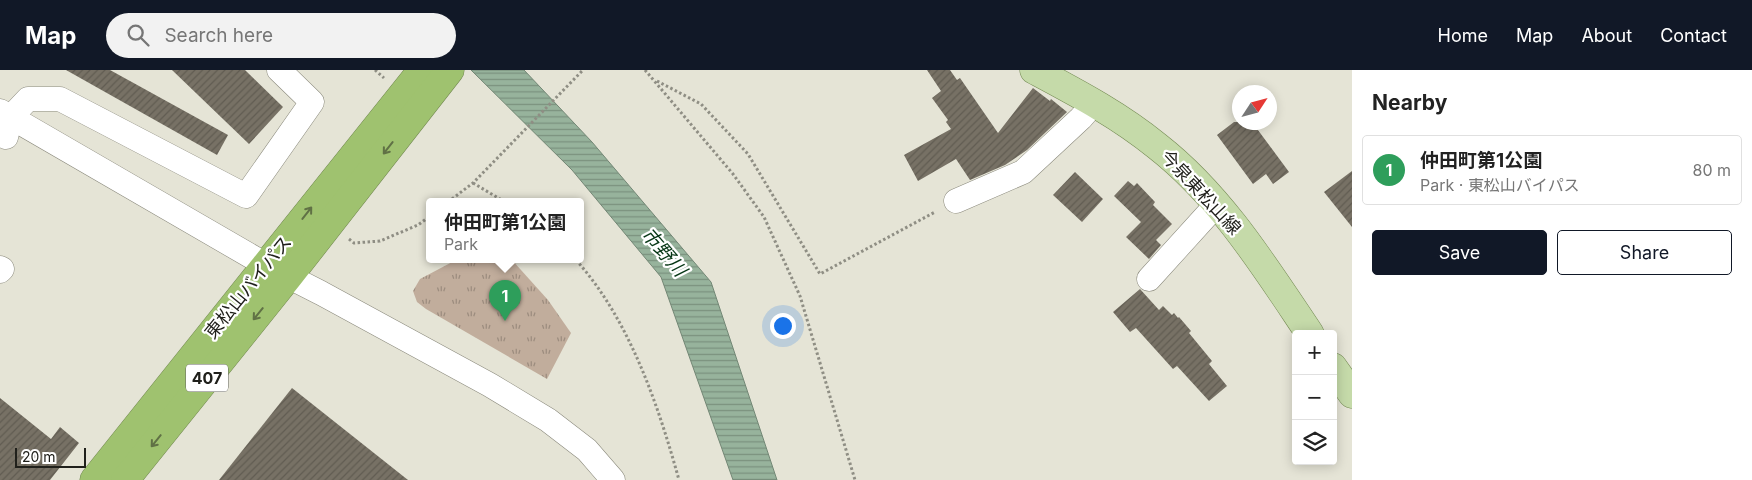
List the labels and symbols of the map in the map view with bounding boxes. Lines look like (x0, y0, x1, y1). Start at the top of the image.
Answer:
north arrow (1232, 85, 1277, 130)
one-way arrow (383, 141, 394, 154)
street label: 今泉東松山線 (1156, 145, 1246, 239)
one-way arrow (301, 207, 312, 220)
water label: 市野川 (637, 223, 693, 283)
street label: 東松山バイパス (200, 232, 296, 342)
pin: 1 (489, 280, 521, 321)
one-way arrow (252, 307, 263, 320)
your location (770, 313, 796, 339)
road number: 407 (186, 364, 228, 392)
one-way arrow (151, 434, 162, 447)
scale bar (15, 445, 86, 468)

